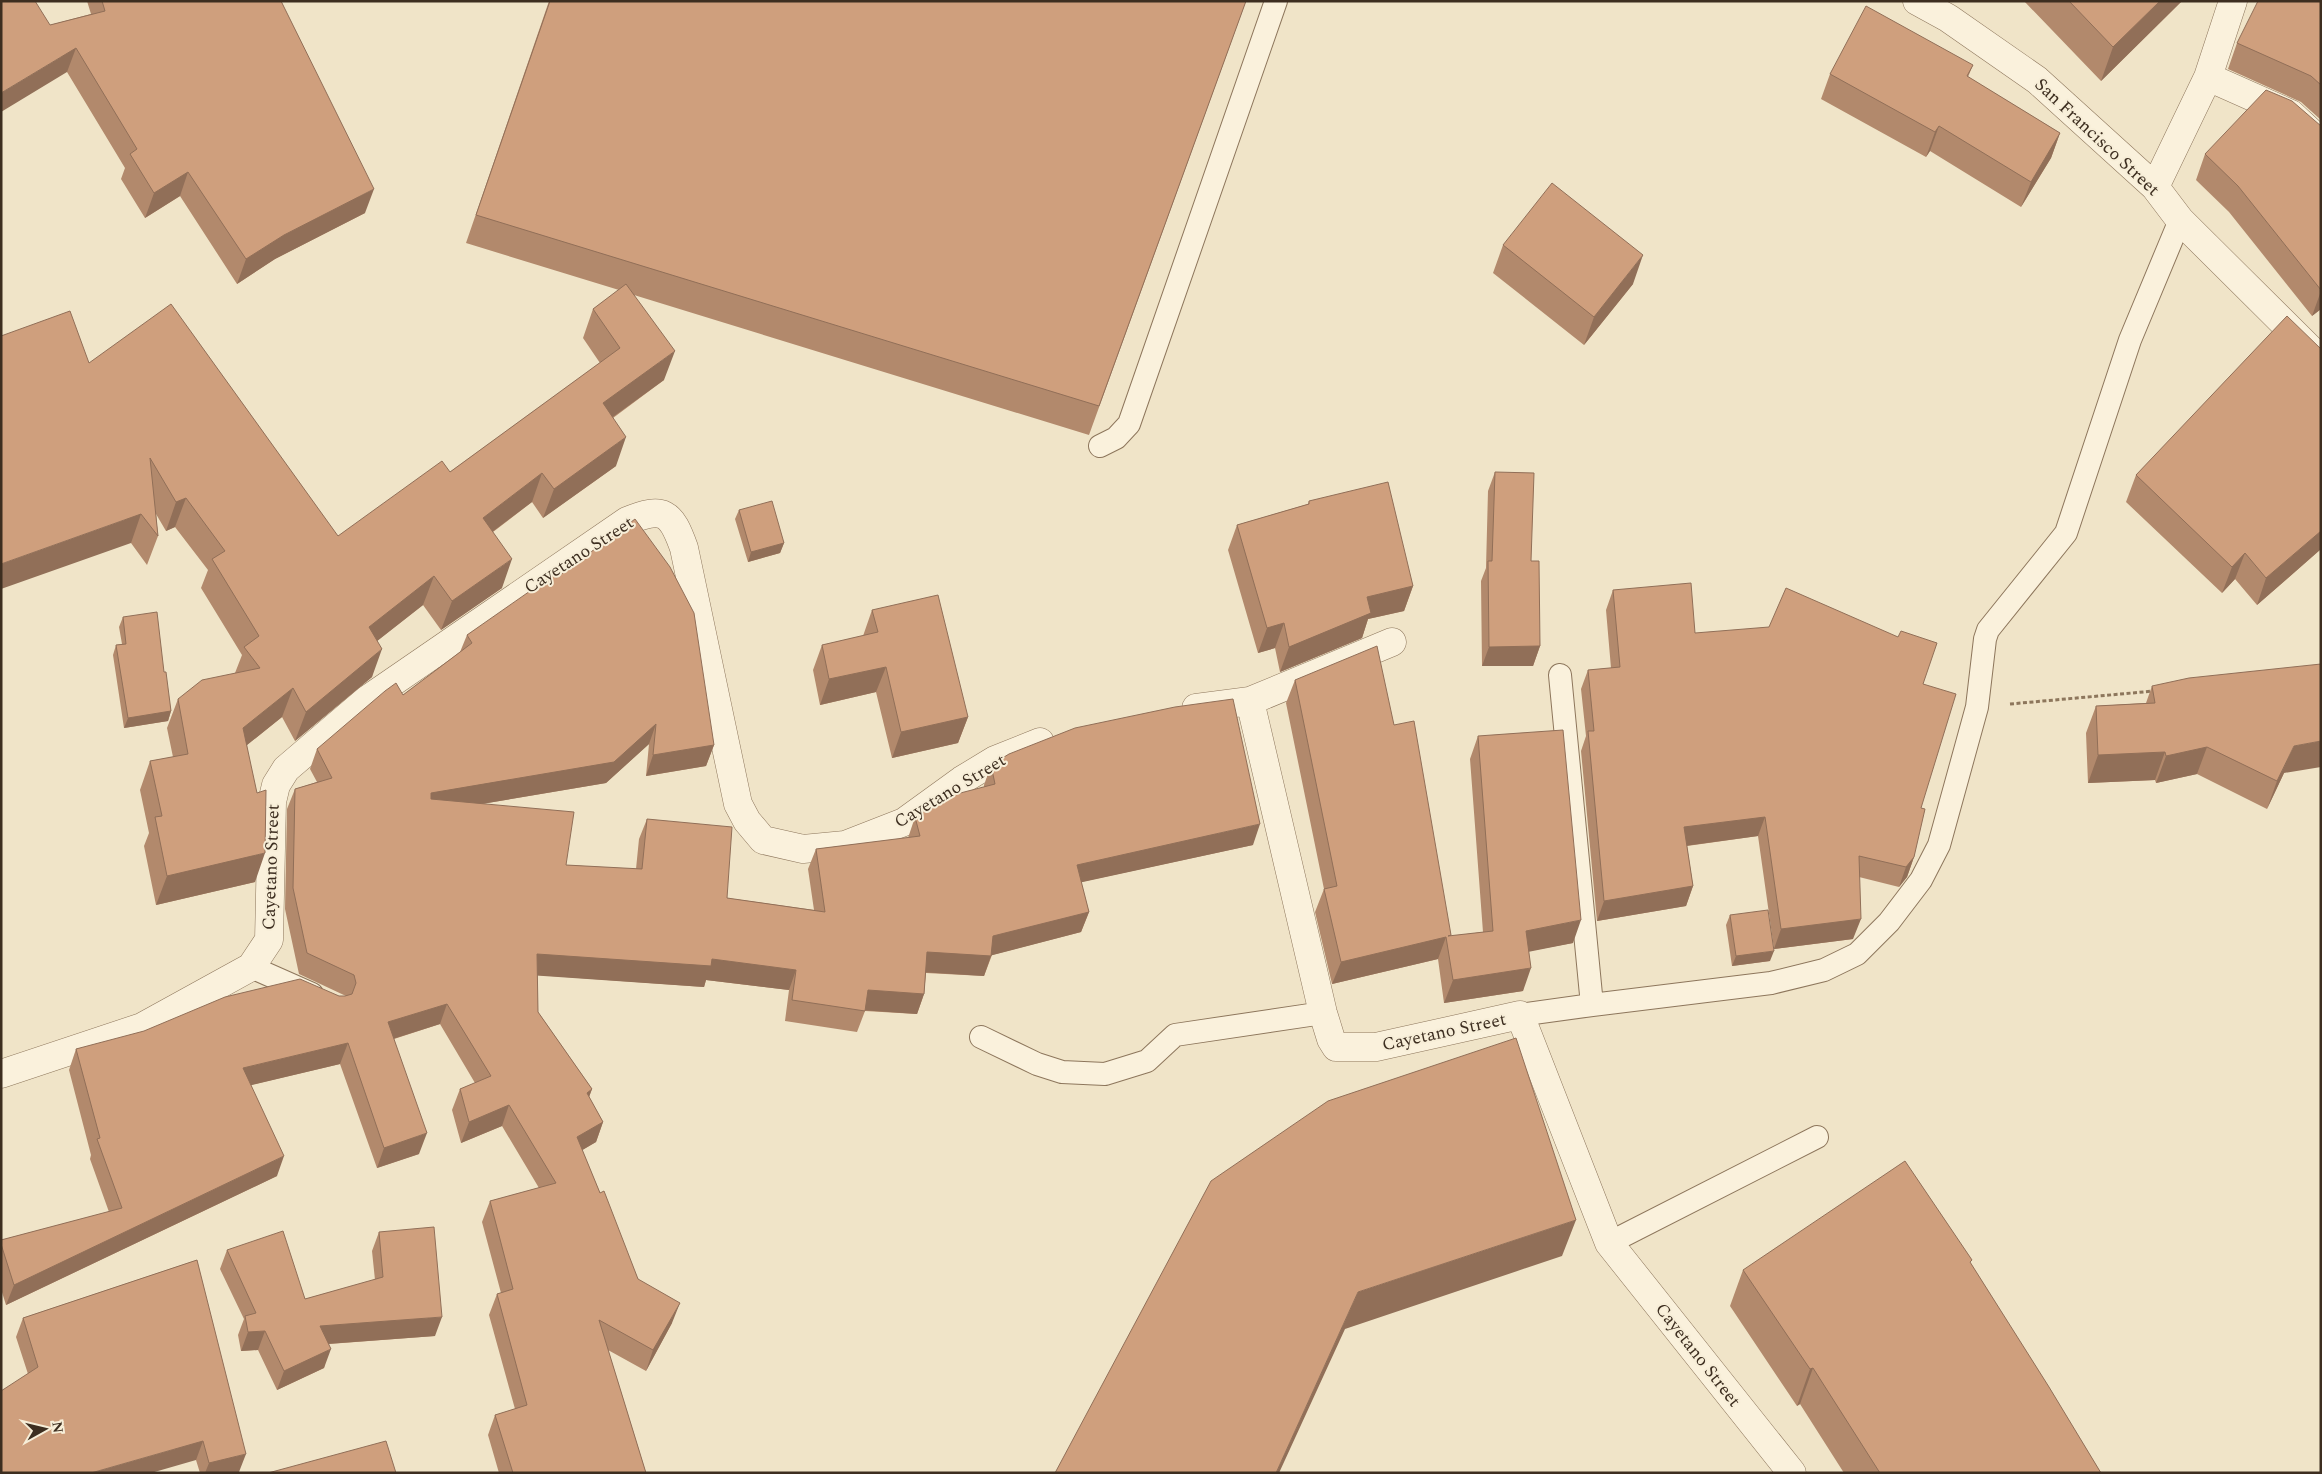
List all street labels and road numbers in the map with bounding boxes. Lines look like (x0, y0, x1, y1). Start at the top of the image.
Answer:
street label: San Francisco Street (2028, 72, 2166, 202)
street label: Cayetano Street (519, 509, 639, 601)
street label: Cayetano Street (889, 747, 1011, 835)
street label: Cayetano Street (255, 803, 287, 931)
street label: Cayetano Street (1379, 1006, 1509, 1058)
street label: Cayetano Street (1649, 1297, 1747, 1413)

